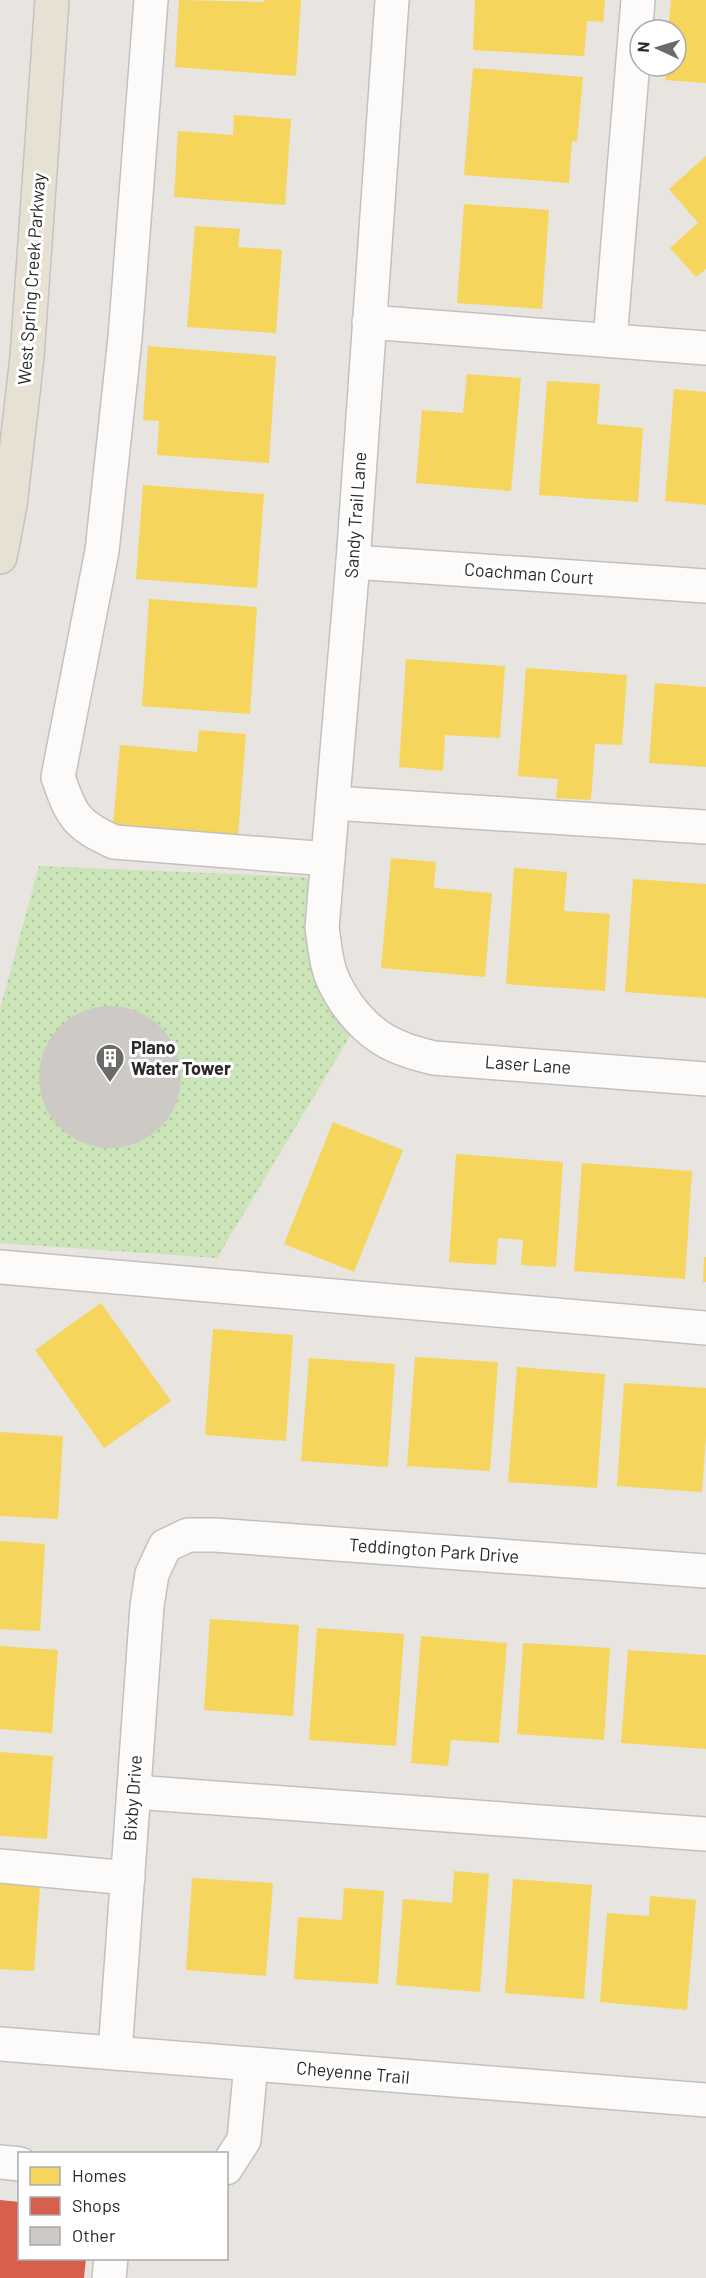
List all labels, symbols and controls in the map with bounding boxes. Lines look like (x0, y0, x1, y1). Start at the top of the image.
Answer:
north arrow (628, 18, 688, 78)
text: N (633, 41, 652, 53)
street label: West Spring Creek Parkway (13, 172, 49, 386)
street label: Sandy Trail Lane (340, 451, 370, 579)
street label: Coachman Court (463, 557, 595, 589)
place label: Plano Water Tower (131, 1036, 231, 1079)
building icon: Plano Water Tower (94, 1042, 126, 1084)
street label: Laser Lane (484, 1050, 572, 1078)
street label: Teddington Park Drive (348, 1533, 520, 1567)
street label: Bixby Drive (118, 1754, 146, 1842)
street label: Cheyenne Trail (296, 2056, 411, 2088)
legend (18, 2152, 228, 2260)
text: Homes (72, 2164, 126, 2186)
text: Shops (72, 2194, 121, 2216)
text: Other (72, 2224, 116, 2246)

